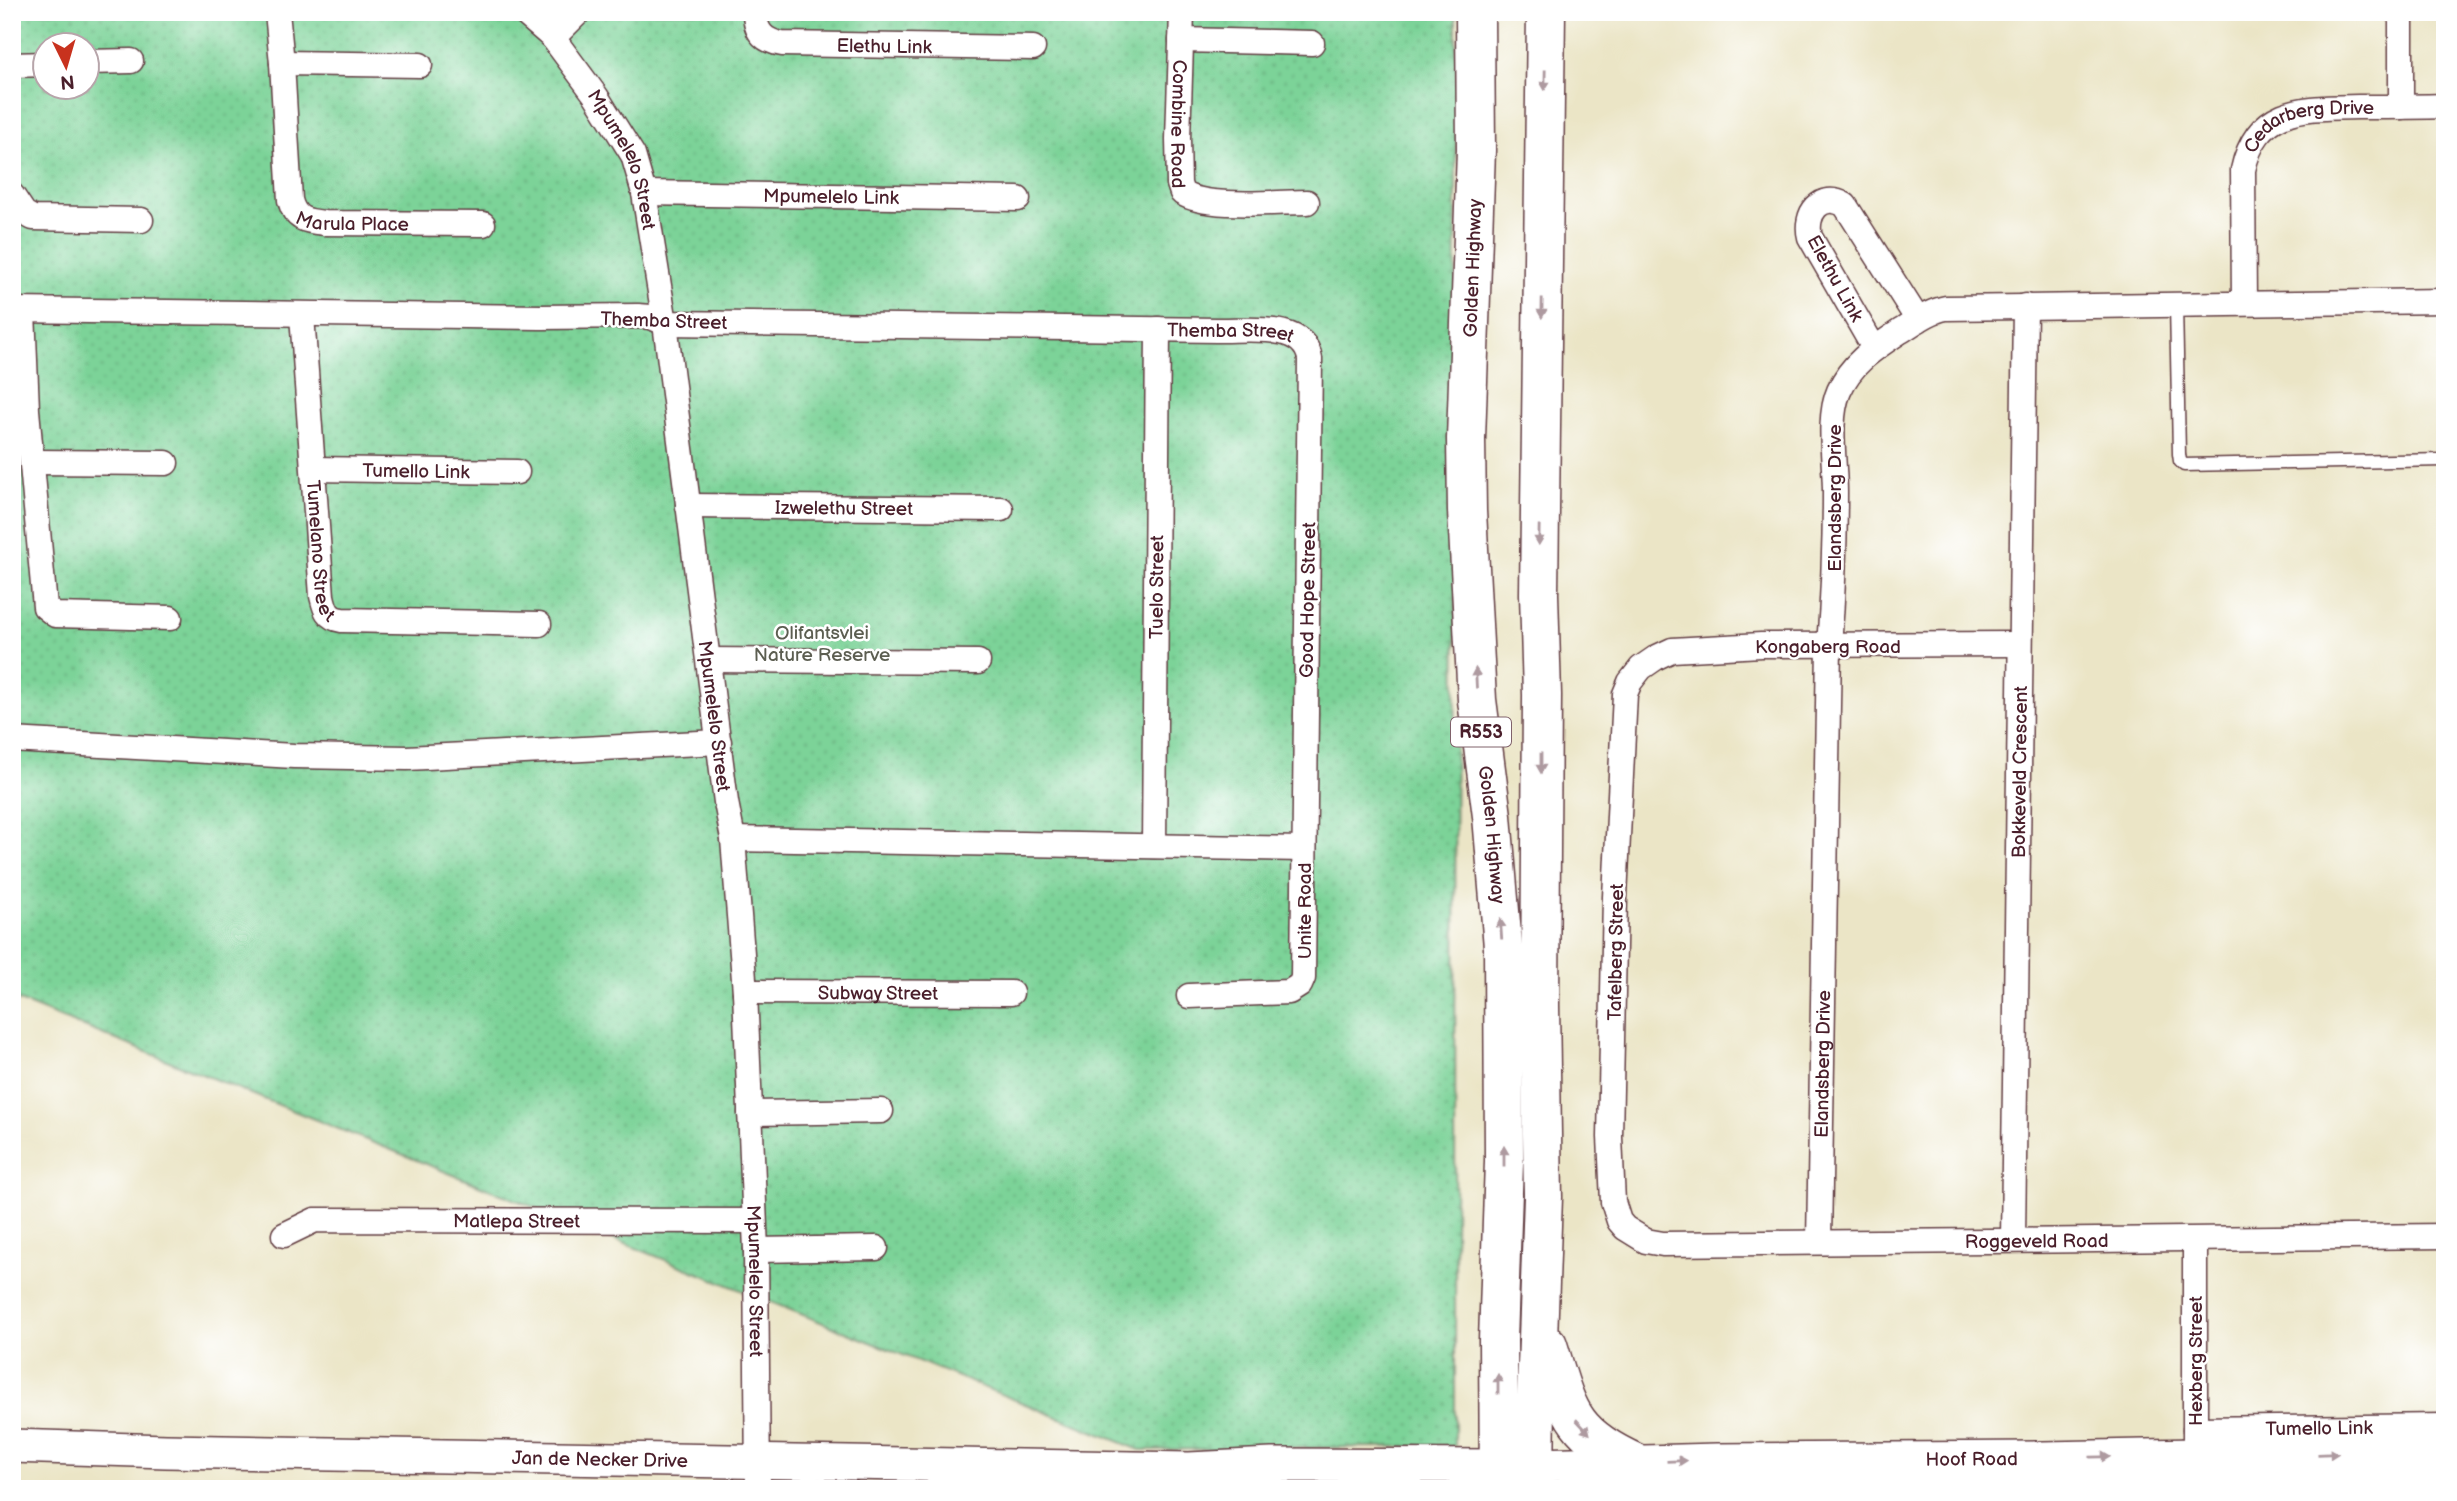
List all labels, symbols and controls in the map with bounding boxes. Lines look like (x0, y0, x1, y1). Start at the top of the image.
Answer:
north arrow (32, 32, 102, 102)
street label: Elethu Link (836, 35, 933, 59)
street label: Combine Road (1165, 59, 1190, 188)
text: N (59, 69, 75, 94)
one-way arrow (1540, 70, 1551, 92)
street label: Mpumelelo Street (582, 86, 660, 232)
street label: Cedarberg Drive (2240, 97, 2374, 157)
street label: Mpumelelo Link (763, 185, 900, 210)
street label: Golden Highway (1460, 198, 1487, 338)
street label: Marula Place (292, 207, 409, 237)
street label: Elethu Link (1802, 231, 1868, 327)
one-way arrow (1536, 297, 1548, 319)
street label: Themba Street (600, 308, 728, 335)
street label: Themba Street (1167, 319, 1297, 348)
street label: Elandsberg Drive (1824, 424, 1847, 572)
street label: Tumello Link (362, 460, 470, 484)
street label: Tumelano Street (301, 479, 339, 628)
street label: Izwelethu Street (775, 497, 913, 521)
street label: Good Hope Street (1296, 522, 1321, 678)
one-way arrow (1533, 525, 1545, 547)
street label: Tuelo Street (1146, 535, 1169, 639)
park label: Olifantsvlei Nature Reserve (754, 622, 890, 667)
street label: Kongaberg Road (1755, 636, 1901, 659)
street label: Mpumelelo Street (693, 639, 735, 793)
one-way arrow (1470, 667, 1481, 689)
street label: Bokkeveld Crescent (2008, 686, 2033, 858)
road number: R553 (1451, 718, 1511, 746)
one-way arrow (1535, 752, 1547, 774)
street label: Golden Highway (1473, 764, 1509, 905)
street label: Unite Road (1294, 863, 1317, 959)
street label: Tafelberg Street (1604, 883, 1629, 1021)
one-way arrow (1495, 918, 1506, 940)
street label: Subway Street (818, 982, 938, 1006)
street label: Elandsberg Drive (1811, 990, 1836, 1138)
one-way arrow (1498, 1145, 1510, 1167)
street label: Mpumelelo Street (741, 1205, 767, 1357)
street label: Matlepa Street (453, 1210, 580, 1234)
street label: Roggeveld Road (1965, 1230, 2109, 1254)
street label: Hexberg Street (2185, 1296, 2208, 1426)
one-way arrow (1492, 1372, 1504, 1394)
street label: Tumello Link (2265, 1417, 2373, 1441)
one-way arrow (1575, 1418, 1591, 1436)
street label: Jan de Necker Drive (512, 1447, 688, 1473)
street label: Hoof Road (1925, 1448, 2018, 1472)
one-way arrow (2317, 1448, 2339, 1459)
one-way arrow (2090, 1451, 2112, 1463)
one-way arrow (1666, 1455, 1688, 1467)

